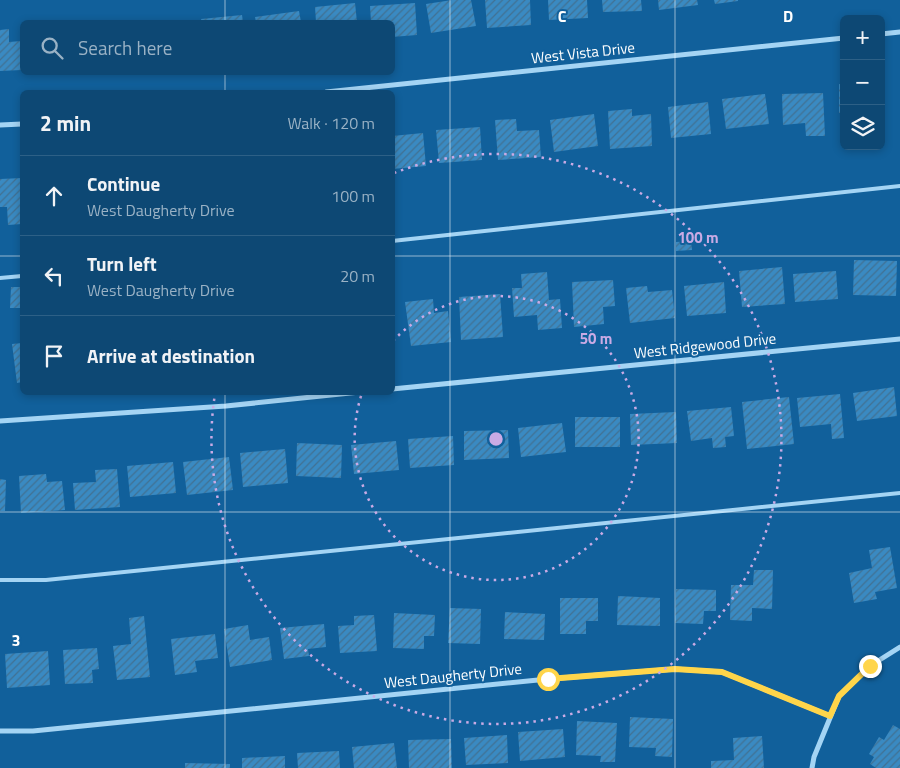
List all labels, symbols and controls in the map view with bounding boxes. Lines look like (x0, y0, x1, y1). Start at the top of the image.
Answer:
text: C (558, 4, 567, 28)
text: D (783, 4, 793, 28)
map controls (840, 15, 885, 150)
button: + (840, 15, 885, 60)
search box (20, 20, 395, 75)
text: Search here (78, 33, 172, 62)
icon: search (38, 34, 66, 62)
street label: West Vista Drive (530, 36, 636, 69)
button: − (840, 60, 885, 105)
button: layers (840, 105, 885, 150)
text: 2 min (40, 107, 91, 139)
text: Walk · 120 m (287, 111, 375, 135)
text: Continue (87, 169, 160, 198)
icon: ahead (40, 182, 68, 210)
text: 100 m (331, 184, 375, 208)
text: West Daugherty Drive (87, 198, 235, 222)
text: 100 m (677, 226, 719, 249)
text: Turn left (87, 249, 157, 278)
icon: left (40, 262, 68, 290)
text: 20 m (340, 264, 375, 288)
text: West Daugherty Drive (87, 278, 235, 302)
text: 50 m (580, 327, 612, 350)
street label: West Ridgewood Drive (633, 327, 777, 364)
text: Arrive at destination (87, 341, 255, 370)
icon: arrive (40, 342, 68, 370)
centre of rings (487, 430, 505, 448)
text: 3 (12, 628, 20, 652)
route end (859, 655, 882, 678)
street label: West Daugherty Drive (383, 657, 523, 694)
route start (537, 668, 560, 691)

